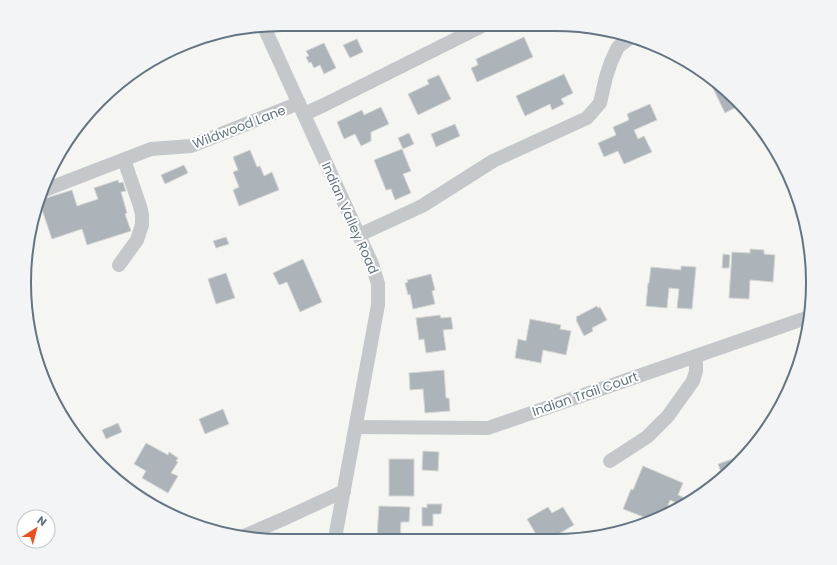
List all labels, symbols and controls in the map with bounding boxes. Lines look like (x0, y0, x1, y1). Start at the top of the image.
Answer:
street label: Wildwood Lane (190, 101, 288, 153)
street label: Indian Valley Road (317, 159, 383, 277)
street label: Indian Trail Court (529, 367, 641, 421)
north arrow (16, 509, 56, 549)
text: N (34, 512, 50, 530)

